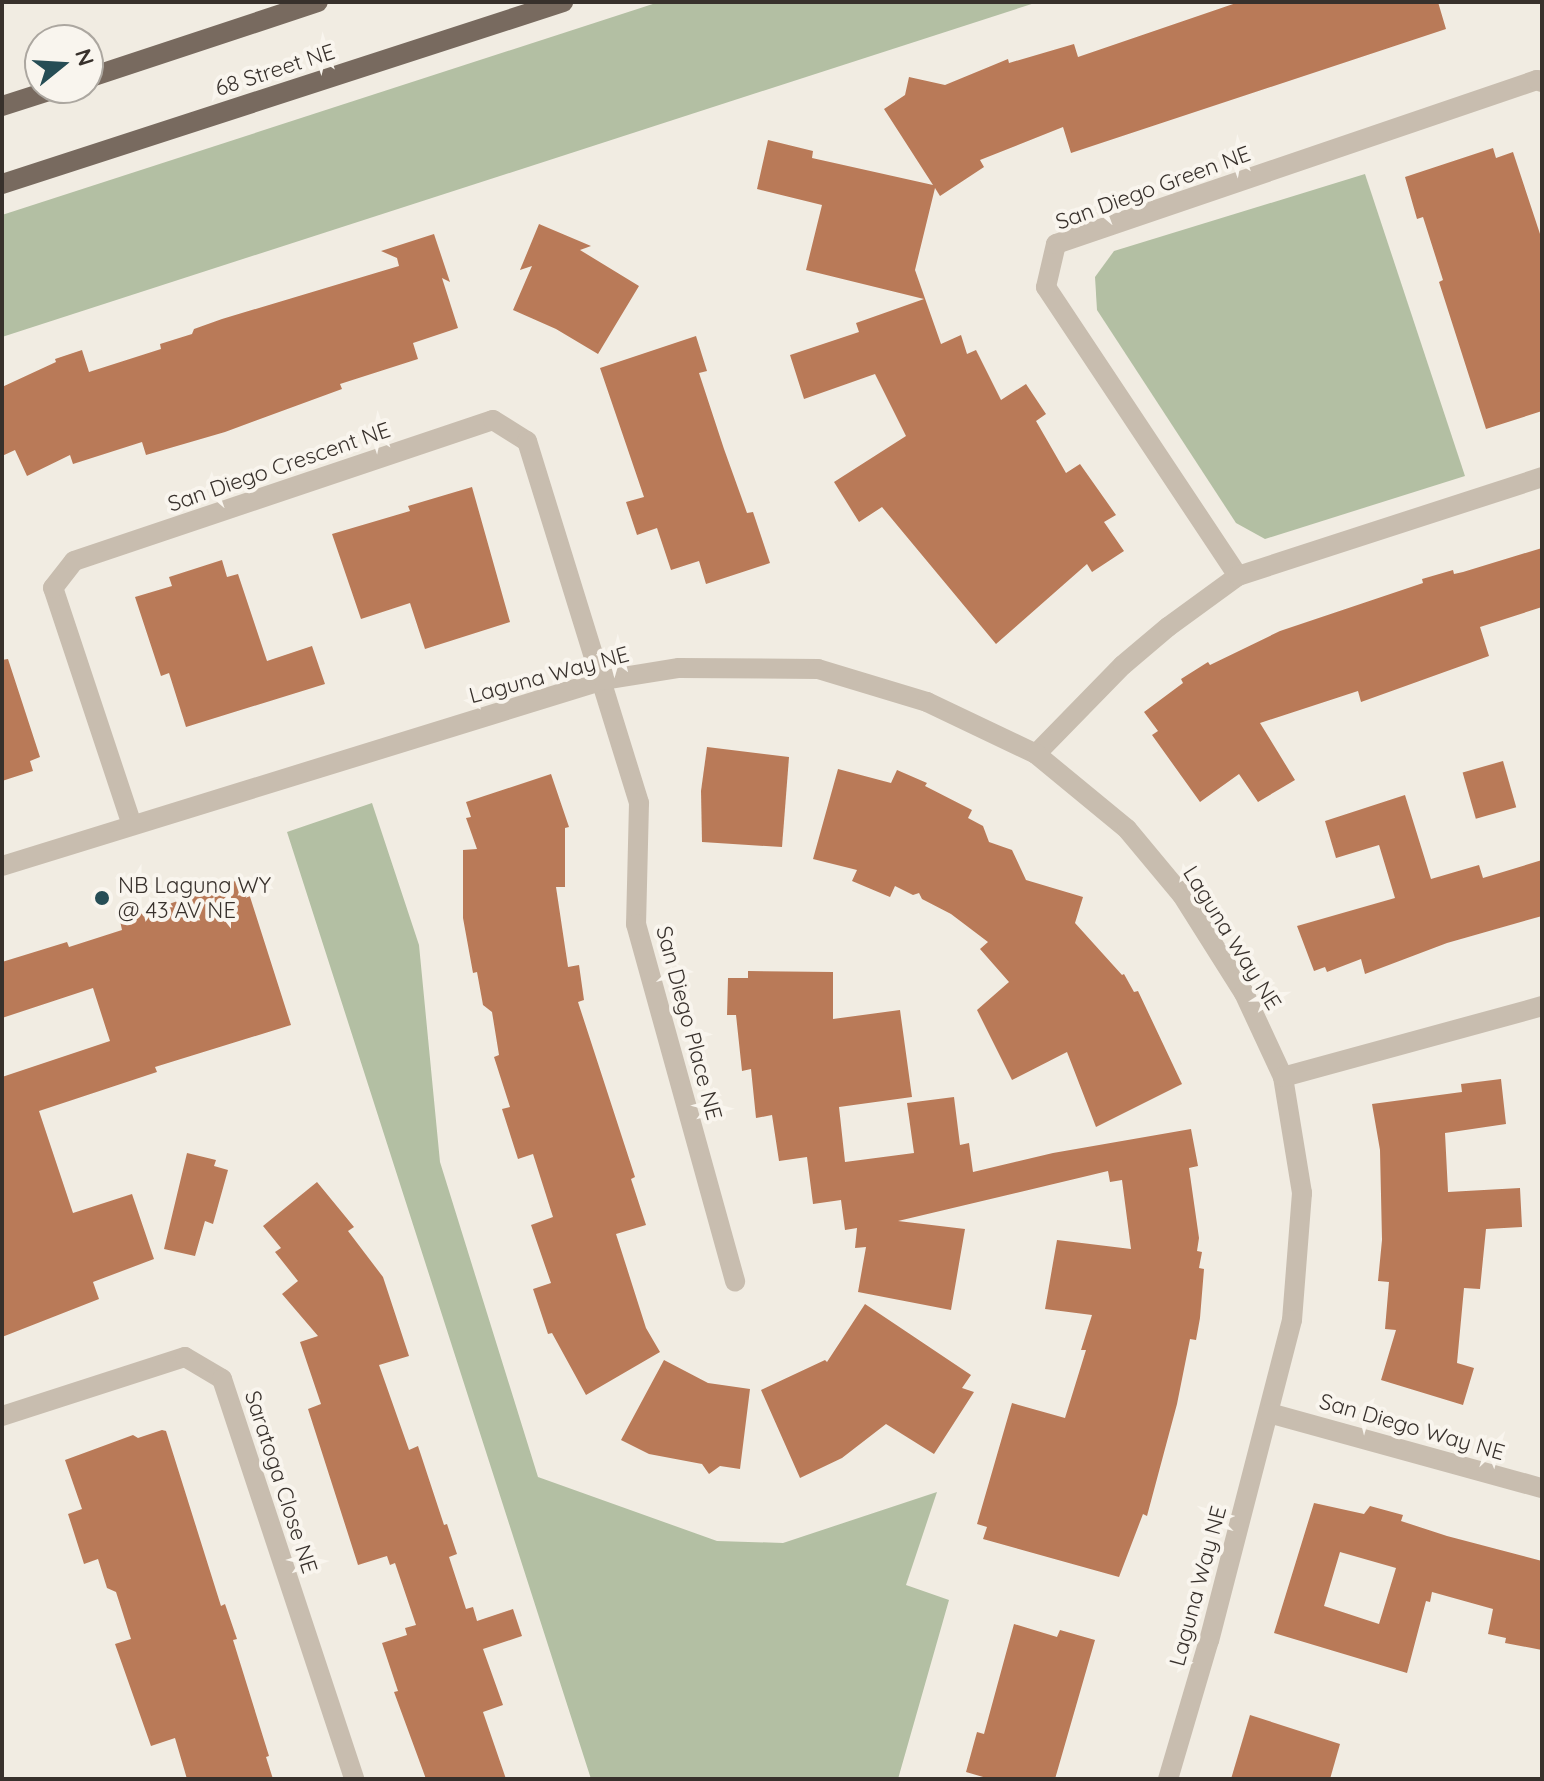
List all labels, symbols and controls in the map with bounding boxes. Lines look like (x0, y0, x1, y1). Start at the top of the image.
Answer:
north arrow (24, 24, 104, 104)
street label: 68 Street NE (212, 38, 338, 102)
text: N (69, 45, 101, 69)
street label: San Diego Green NE (1052, 141, 1254, 235)
street label: San Diego Crescent NE (164, 417, 394, 517)
street label: Laguna Way NE (466, 641, 632, 709)
street label: Laguna Way NE (1177, 861, 1287, 1015)
place label: NB Laguna WY @ 43 AV NE (118, 872, 271, 924)
marker: NB Laguna WY @ 43 AV NE (93, 889, 111, 907)
street label: San Diego Place NE (650, 923, 728, 1123)
street label: Saratoga Close NE (239, 1387, 323, 1577)
street label: San Diego Way NE (1316, 1388, 1508, 1466)
street label: Laguna Way NE (1164, 1503, 1232, 1669)

